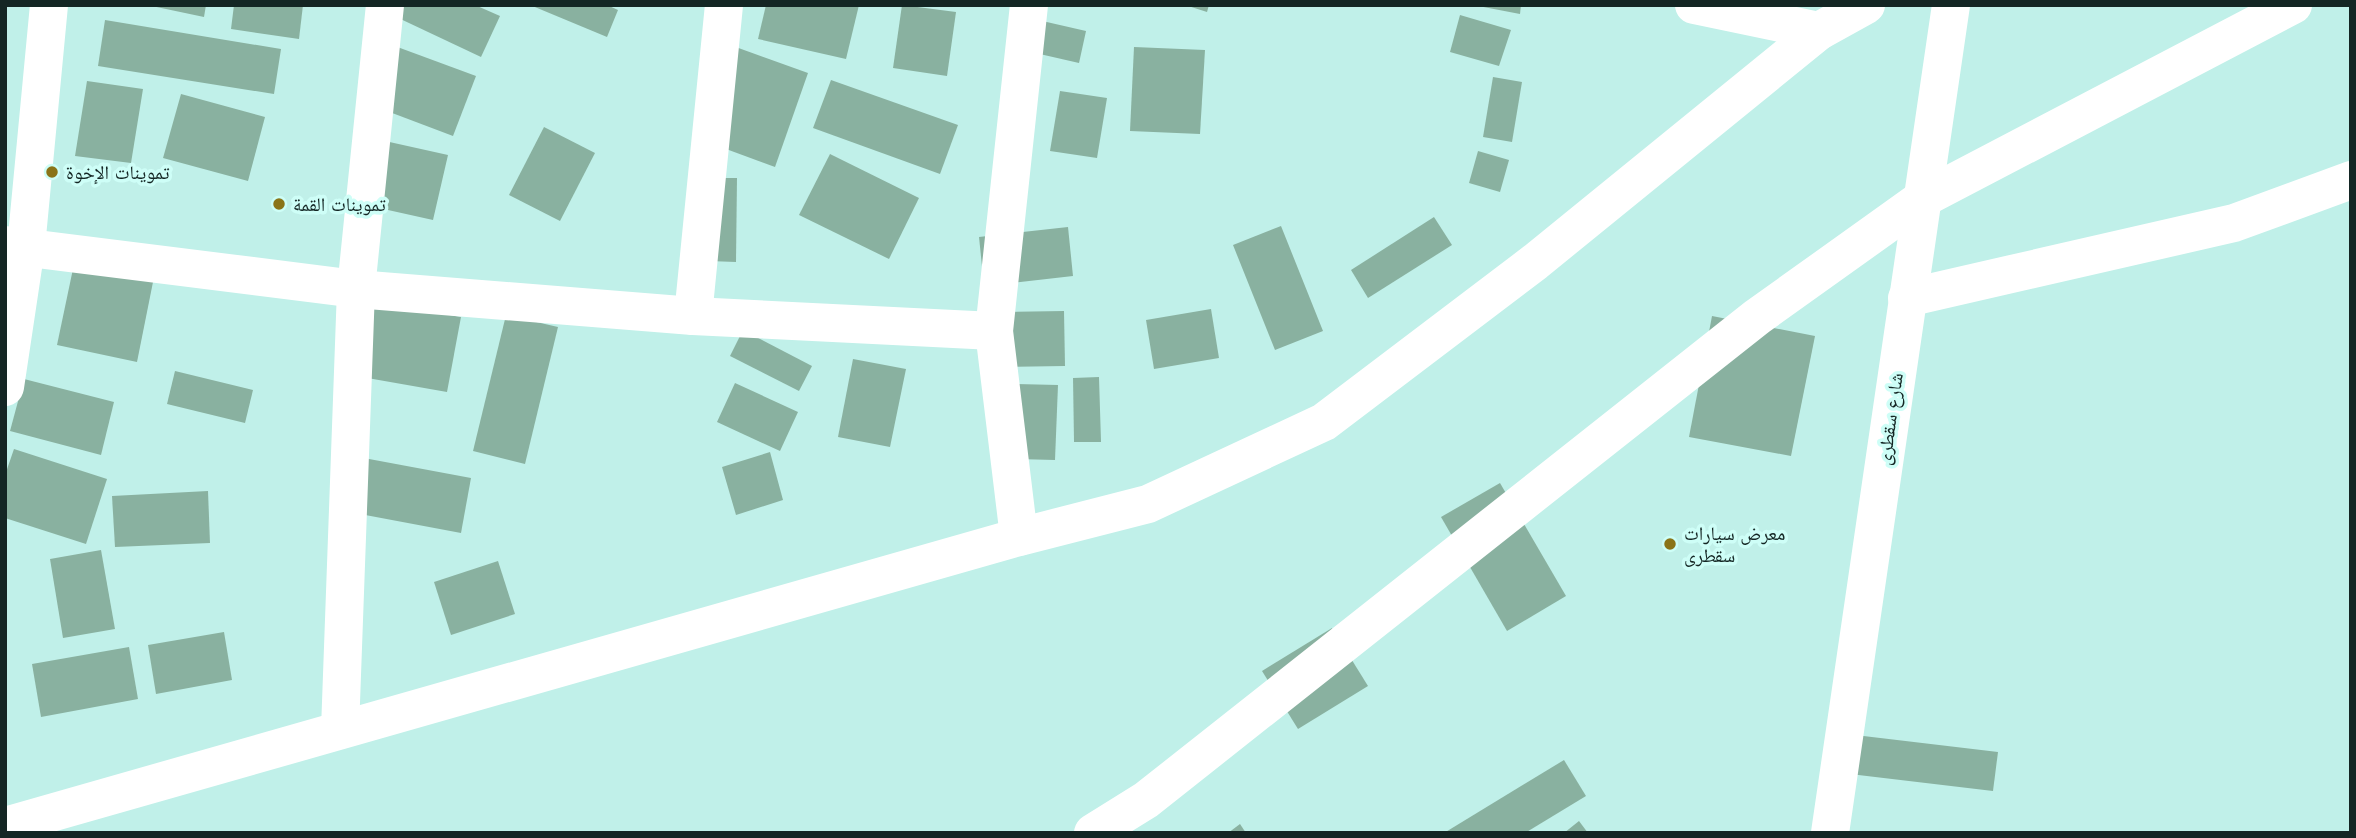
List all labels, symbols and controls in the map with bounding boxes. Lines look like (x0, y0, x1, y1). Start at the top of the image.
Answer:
place label: تموينات الإخوة (66, 159, 170, 186)
marker: تموينات الإخوة (44, 164, 60, 180)
place label: تموينات القمة (293, 191, 386, 218)
marker: تموينات القمة (271, 196, 287, 212)
street label: شارع سقطرى (1870, 371, 1910, 467)
place label: معرض سيارات سقطرى (1684, 520, 1785, 569)
marker: معرض سيارات سقطرى (1662, 536, 1678, 552)

